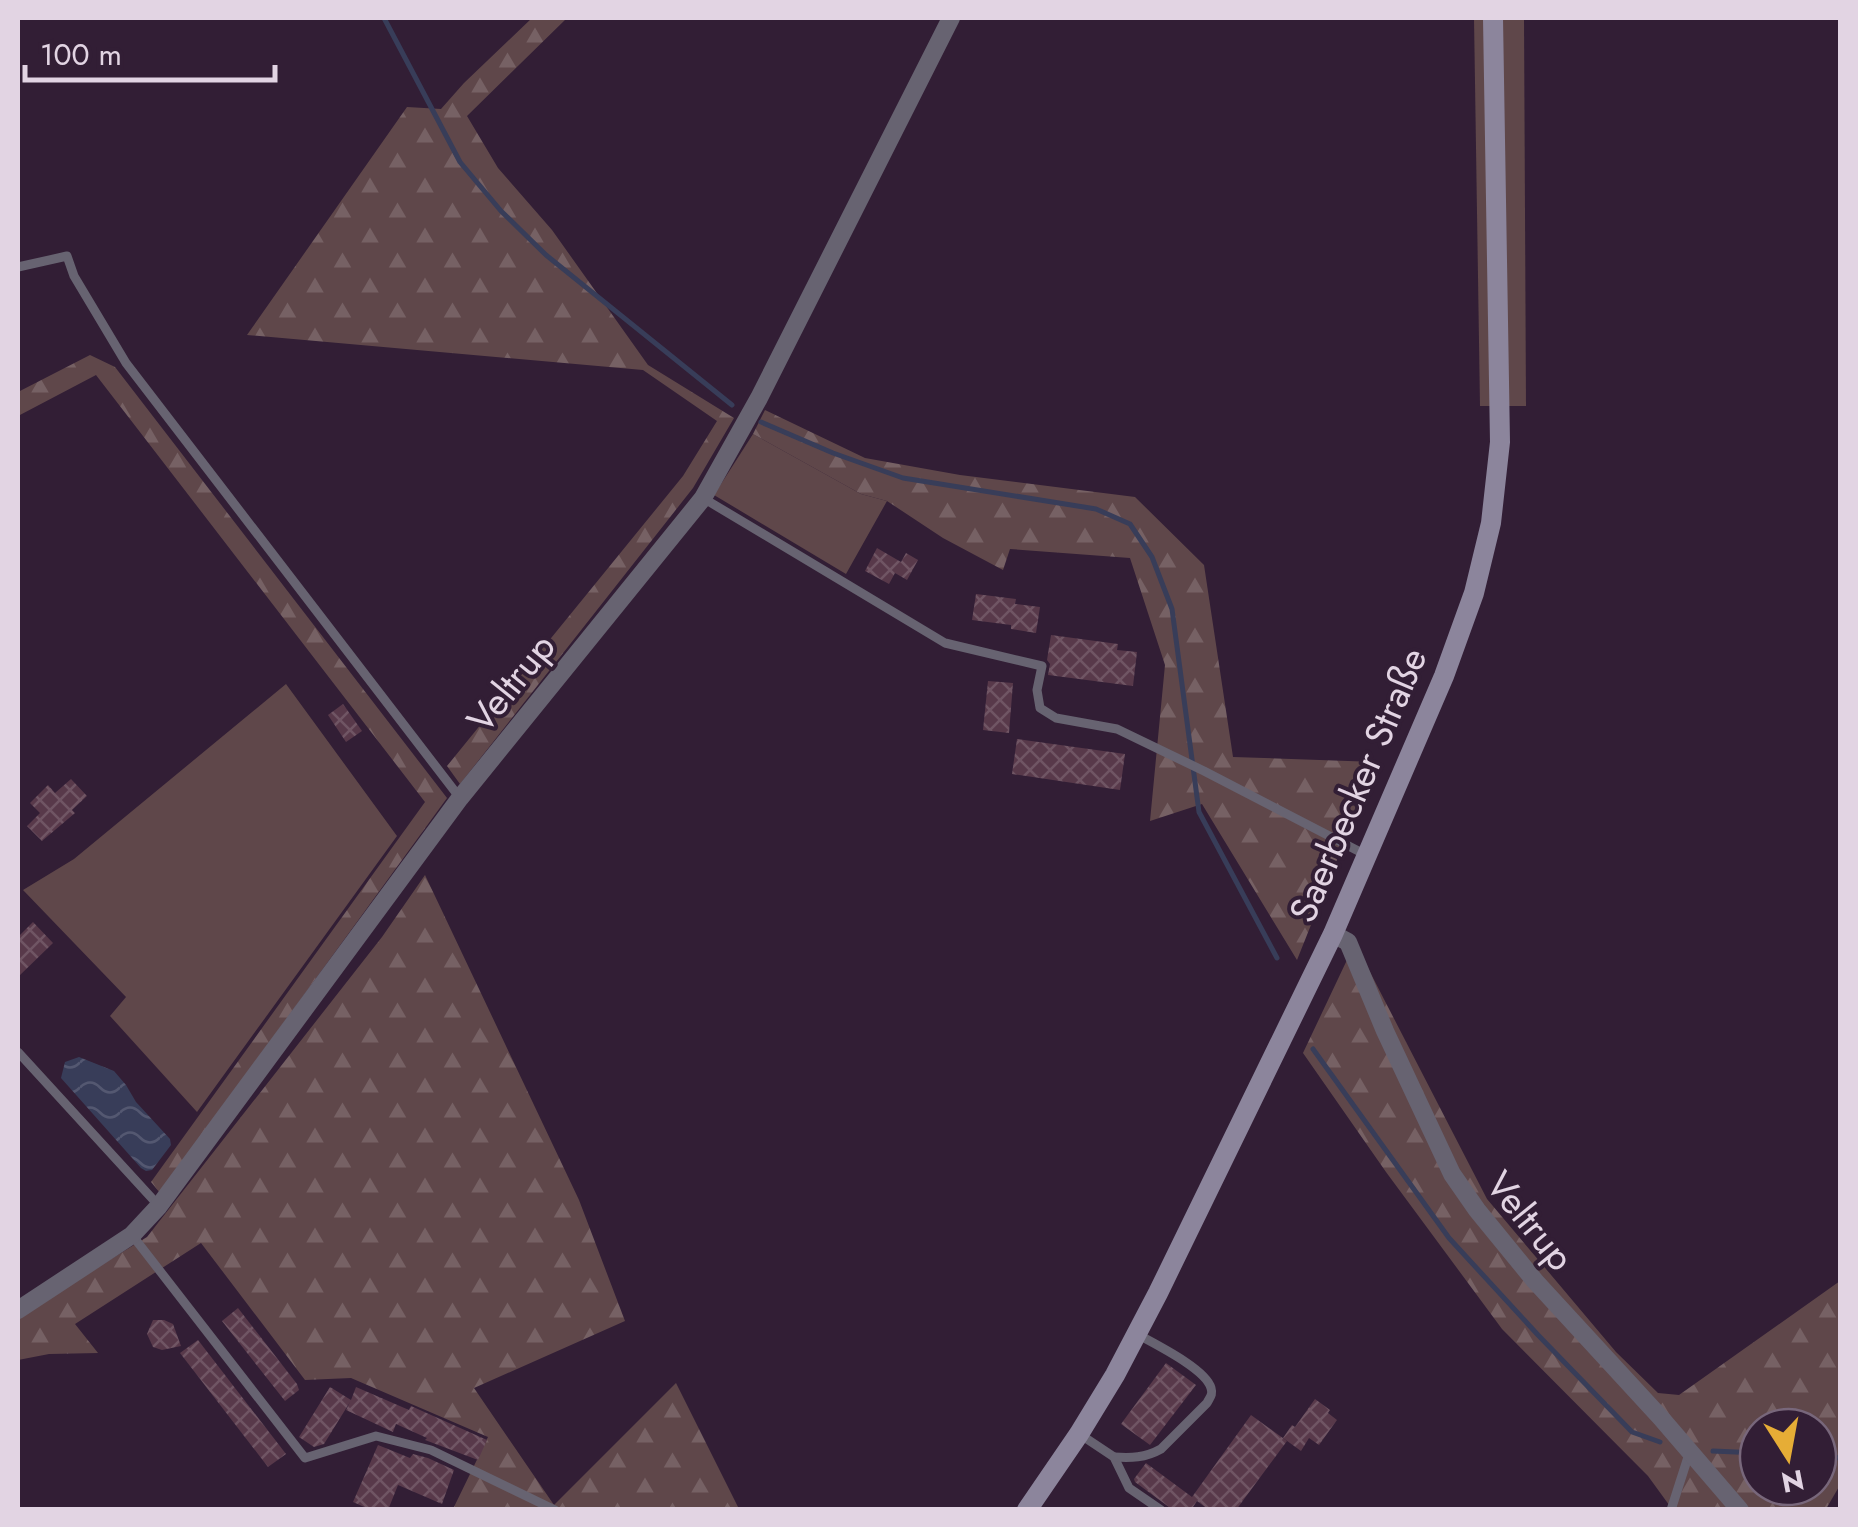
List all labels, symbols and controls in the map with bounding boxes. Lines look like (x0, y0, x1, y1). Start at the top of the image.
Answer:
scale bar (25, 20, 275, 82)
text: 100 m (40, 33, 122, 76)
street label: Veltrup (453, 621, 568, 744)
street label: Saerbecker Straße (1275, 639, 1440, 931)
street label: Veltrup (1473, 1159, 1588, 1282)
north arrow (1738, 1407, 1838, 1507)
text: N (1778, 1459, 1807, 1503)

